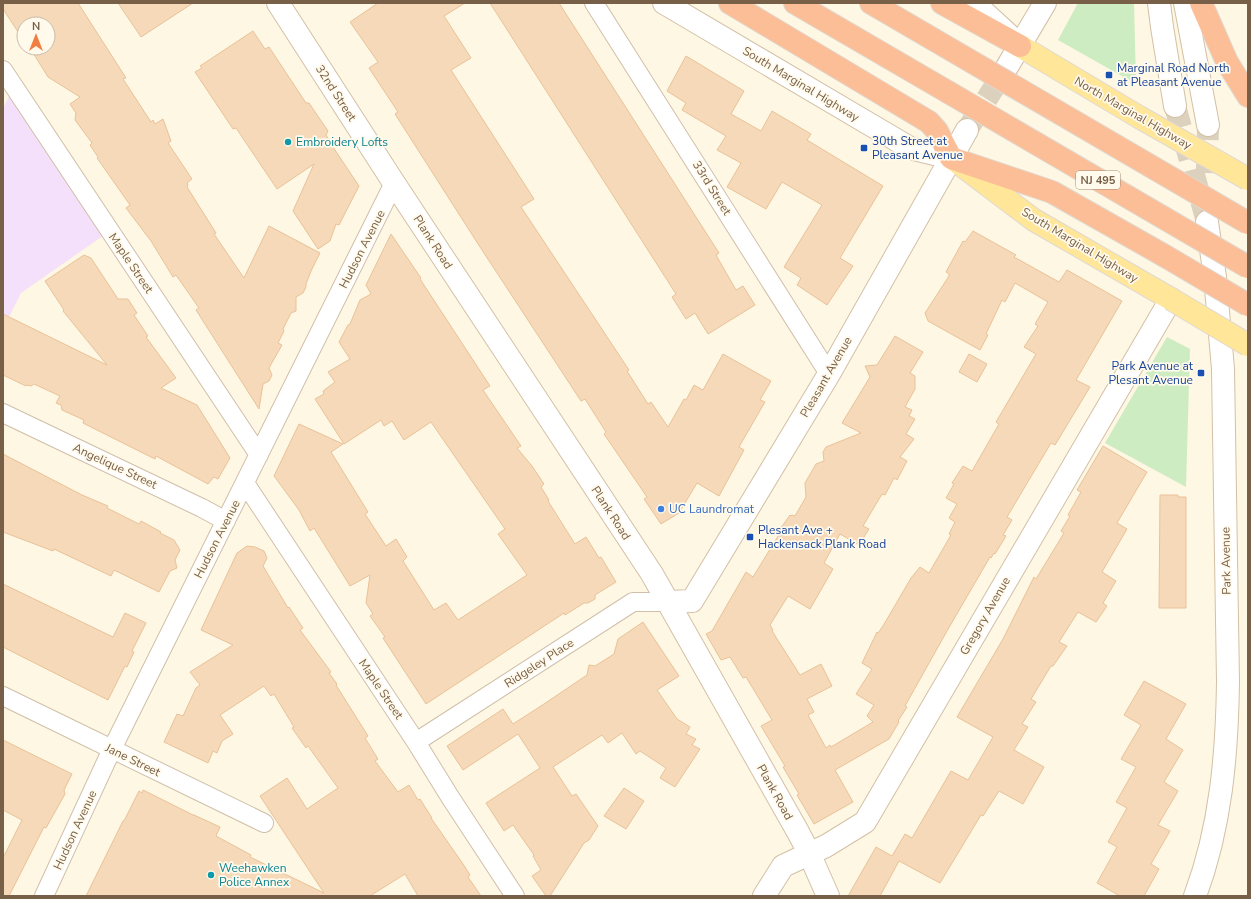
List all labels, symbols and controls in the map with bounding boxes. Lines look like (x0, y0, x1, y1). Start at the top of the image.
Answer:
north arrow (16, 16, 56, 56)
text: N (32, 19, 40, 34)
street label: South Marginal Highway (740, 43, 863, 126)
place label: Marginal Road North at Pleasant Avenue (1117, 60, 1230, 90)
street label: 32nd Street (312, 62, 361, 125)
marker: Marginal Road North at Pleasant Avenue (1104, 70, 1114, 80)
street label: North Marginal Highway (1071, 73, 1195, 154)
place label: 30th Street at Pleasant Avenue (872, 133, 963, 163)
place label: Embroidery Lofts (296, 134, 388, 150)
marker: Embroidery Lofts (283, 137, 293, 147)
marker: 30th Street at Pleasant Avenue (859, 143, 869, 153)
street label: 33rd Street (689, 158, 735, 219)
road number: NJ 495 (1076, 171, 1120, 189)
street label: South Marginal Highway (1019, 204, 1142, 287)
street label: Hudson Avenue (335, 207, 389, 291)
street label: Plank Road (410, 212, 456, 272)
street label: Maple Street (105, 230, 157, 297)
street label: Pleasant Avenue (796, 334, 856, 420)
place label: Park Avenue at Plesant Avenue (1108, 358, 1194, 388)
marker: Park Avenue at Plesant Avenue (1196, 368, 1206, 378)
street label: Angelique Street (70, 439, 160, 493)
street label: Plank Road (588, 483, 634, 543)
street label: Hudson Avenue (190, 497, 244, 581)
place label: UC Laundromat (669, 501, 755, 517)
marker: UC Laundromat (656, 504, 666, 514)
place label: Plesant Ave + Hackensack Plank Road (758, 522, 886, 552)
street label: Park Avenue (1217, 527, 1235, 595)
marker: Plesant Ave + Hackensack Plank Road (745, 532, 755, 542)
street label: Gregory Avenue (956, 574, 1014, 658)
street label: Ridgeley Place (501, 635, 577, 691)
street label: Maple Street (355, 656, 407, 723)
street label: Jane Street (102, 739, 164, 781)
street label: Plank Road (753, 761, 797, 823)
street label: Hudson Avenue (50, 788, 100, 872)
place label: Weehawken Police Annex (219, 860, 290, 890)
marker: Weehawken Police Annex (206, 870, 216, 880)

